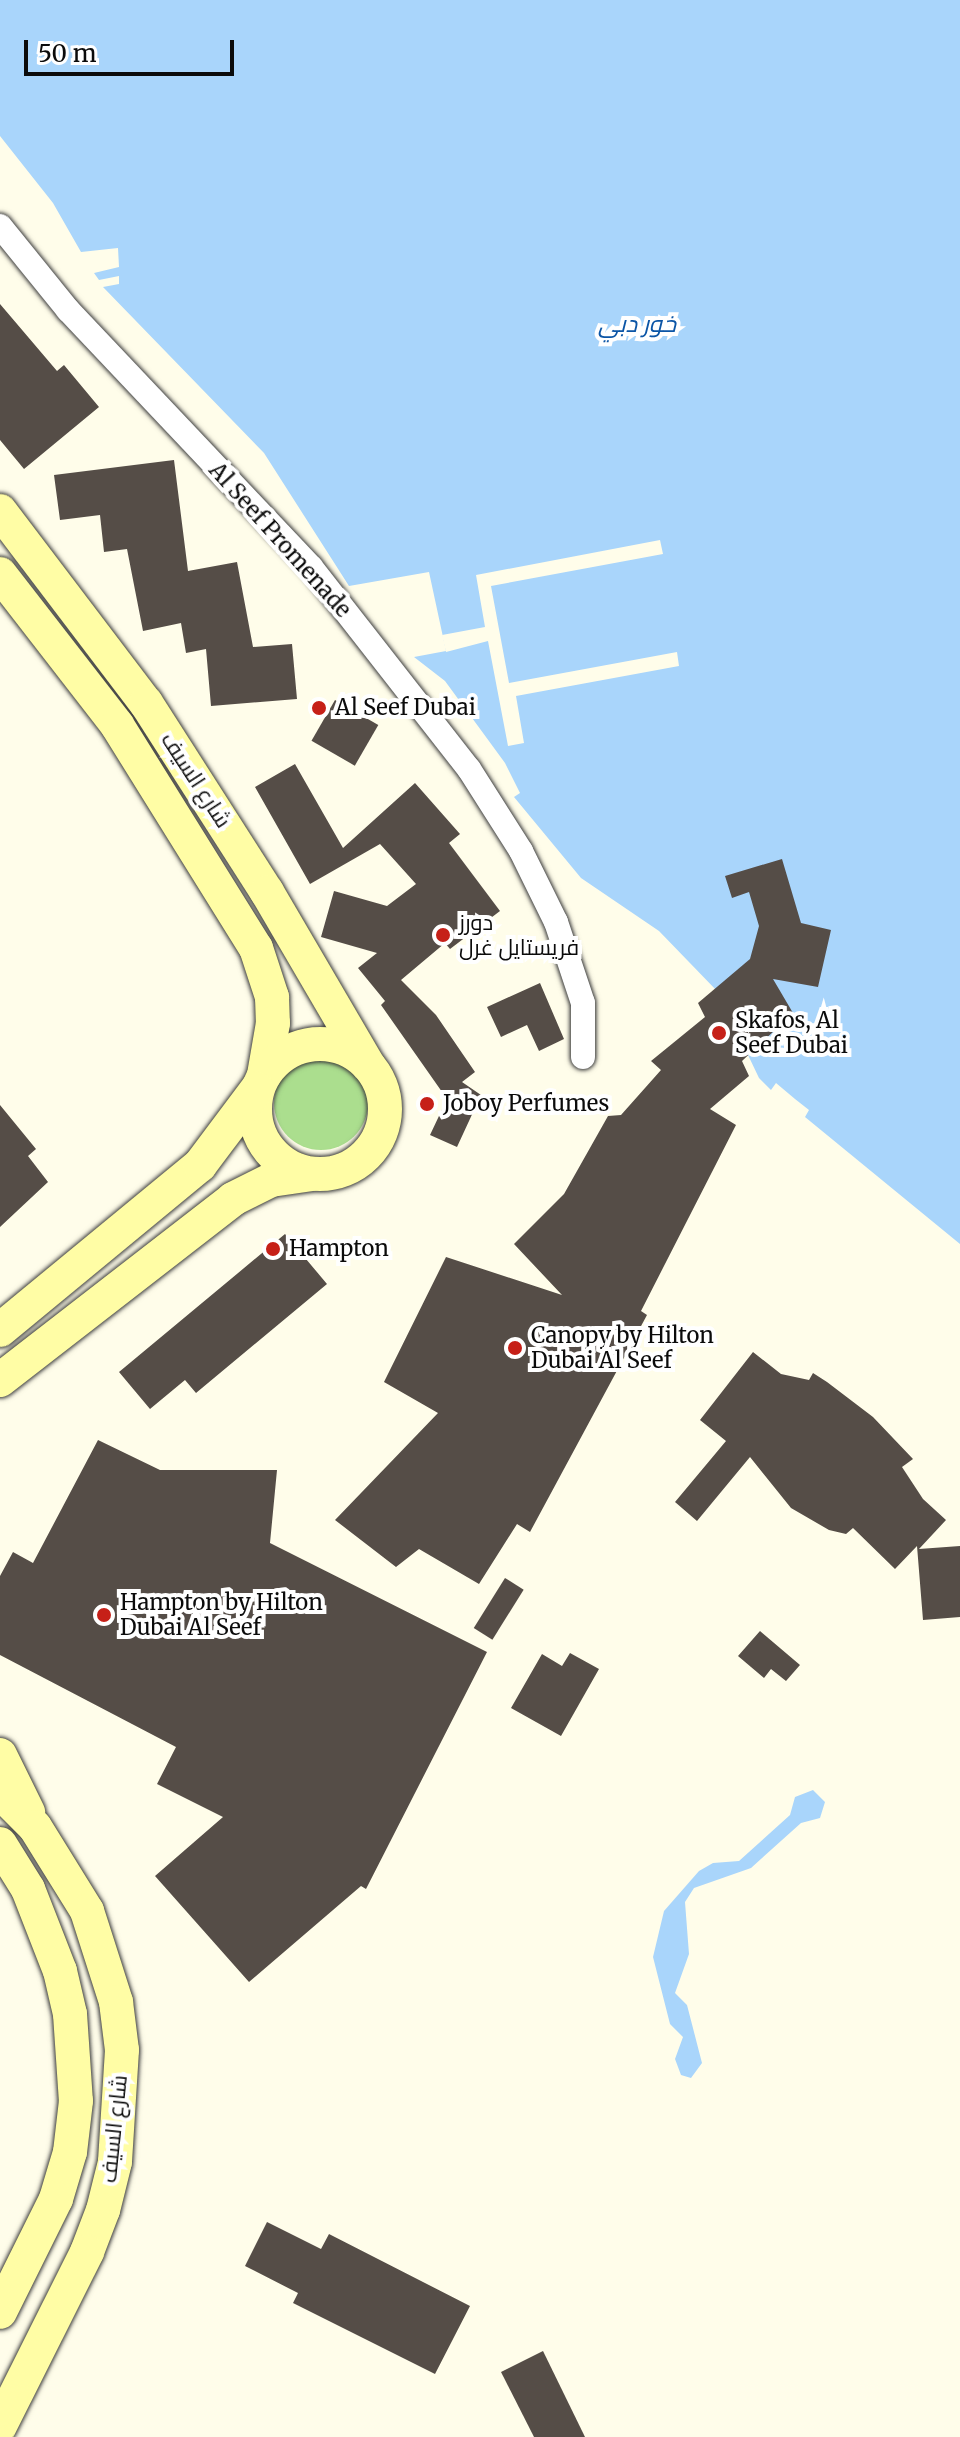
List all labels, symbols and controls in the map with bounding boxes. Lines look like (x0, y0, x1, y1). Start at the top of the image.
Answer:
scale bar (28, 24, 238, 74)
text: 50 m (38, 38, 97, 69)
water label: خور دبي (598, 310, 676, 338)
street label: Al Seef Promenade (204, 457, 356, 623)
place label: Al Seef Dubai (335, 695, 476, 721)
marker: Al Seef Dubai (310, 699, 328, 717)
street label: شارع السيف (155, 727, 237, 833)
place label: دورز فريستايل غرل (459, 909, 579, 960)
marker: دورز فريستايل غرل (434, 926, 452, 944)
place label: Skafos, Al Seef Dubai (735, 1007, 848, 1058)
marker: Skafos, Al Seef Dubai (710, 1024, 728, 1042)
place label: Joboy Perfumes (443, 1091, 609, 1117)
marker: Joboy Perfumes (418, 1095, 436, 1113)
place label: Hampton (289, 1236, 389, 1262)
marker: Hampton (264, 1240, 282, 1258)
place label: Canopy by Hilton Dubai Al Seef (531, 1322, 714, 1374)
marker: Canopy by Hilton Dubai Al Seef (506, 1339, 524, 1357)
place label: Hampton by Hilton Dubai Al Seef (120, 1589, 323, 1640)
marker: Hampton by Hilton Dubai Al Seef (95, 1606, 113, 1624)
street label: شارع السيف (95, 2074, 133, 2184)

